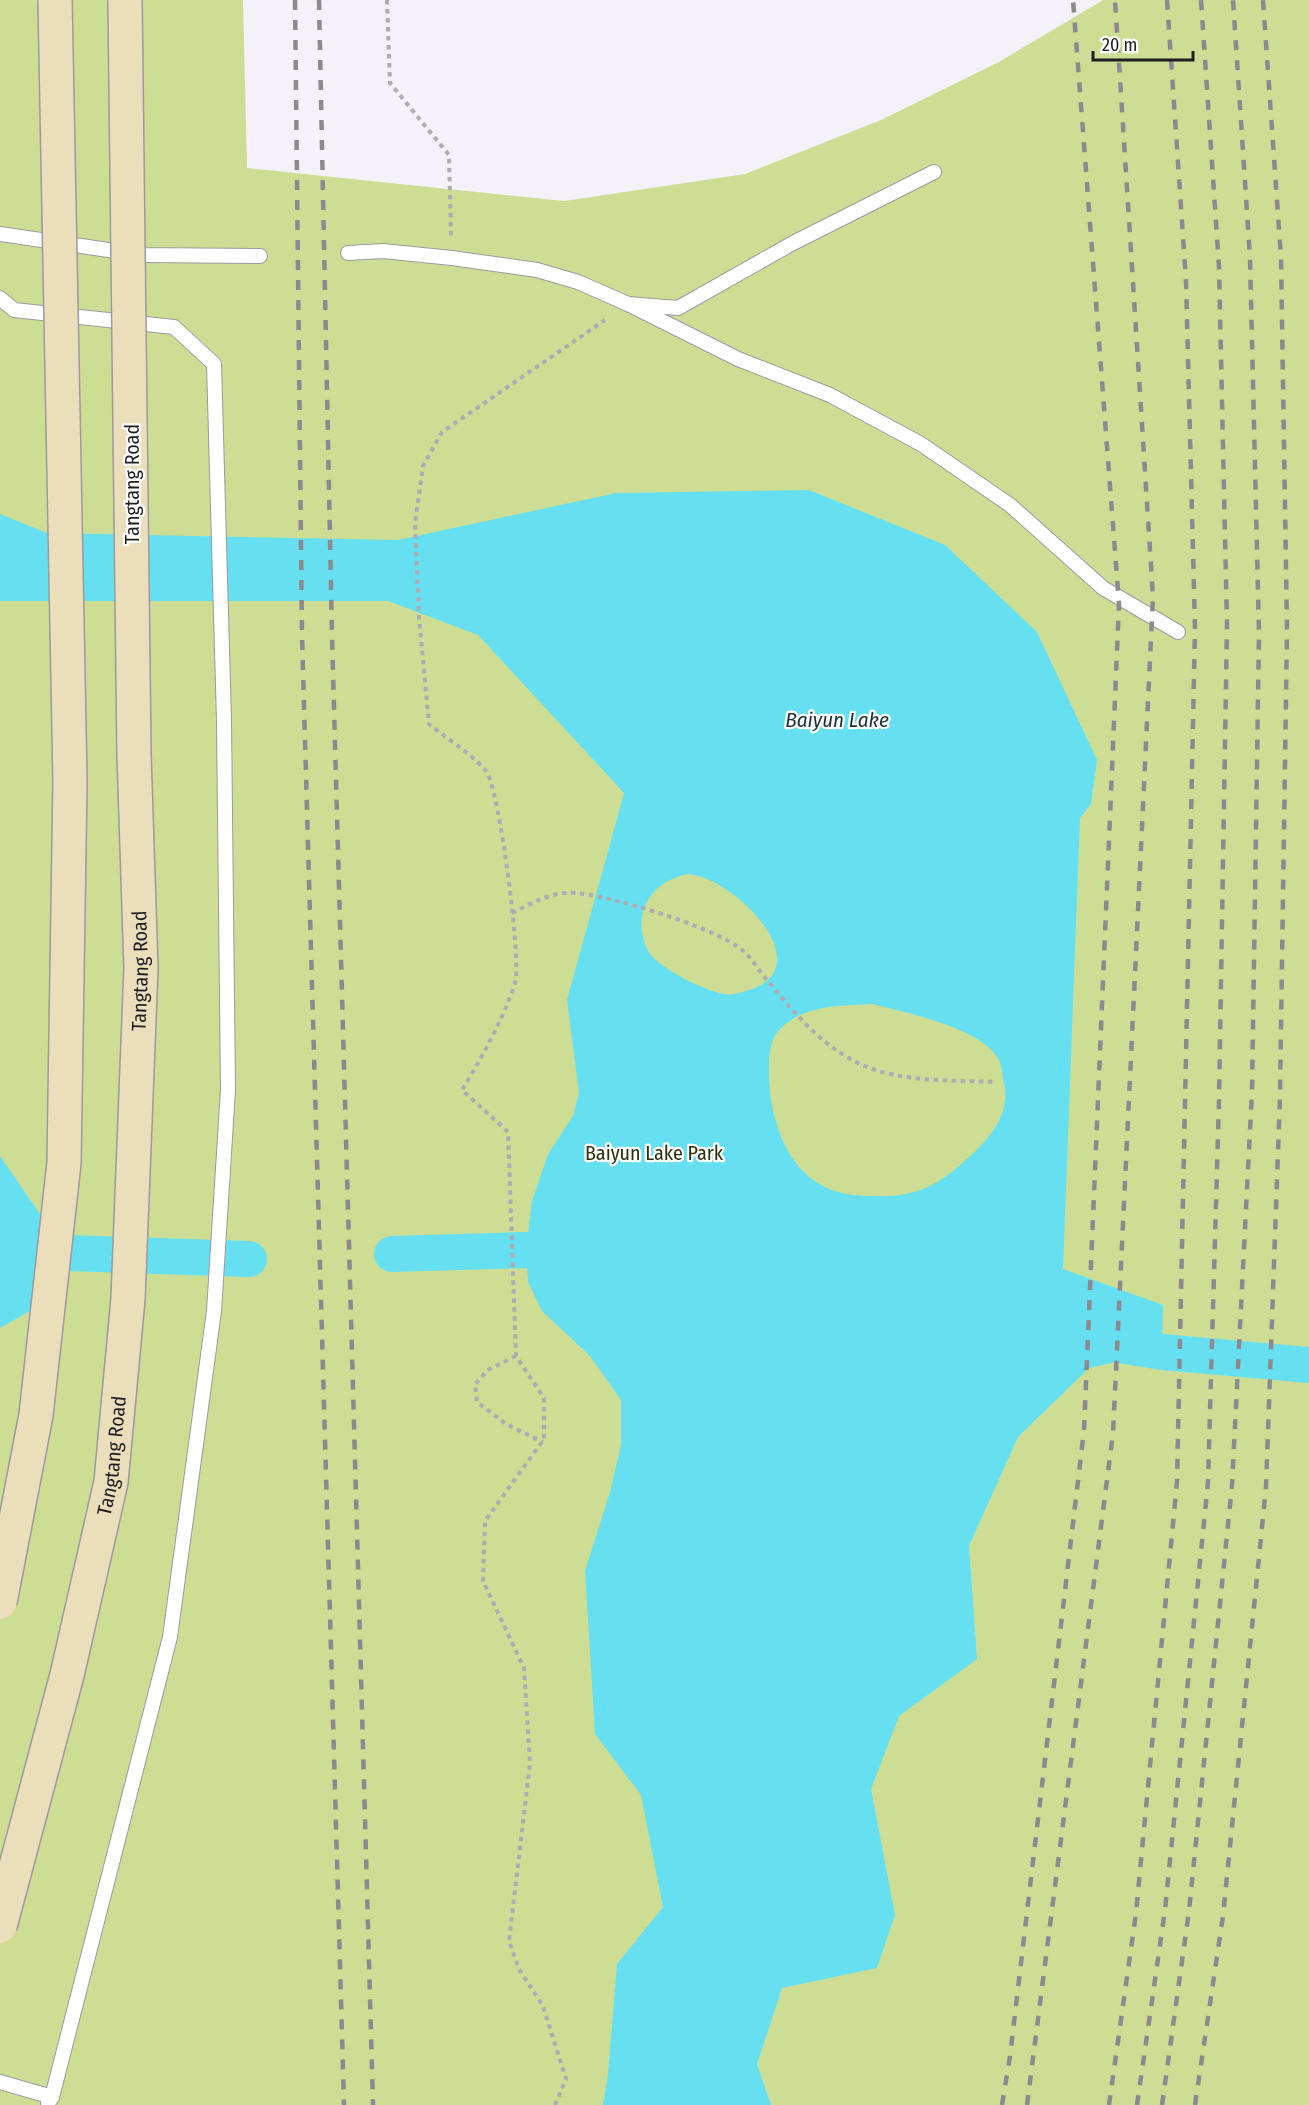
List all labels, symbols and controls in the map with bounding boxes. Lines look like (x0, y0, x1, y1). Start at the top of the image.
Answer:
scale bar (1093, 24, 1194, 62)
text: 20 m (1102, 34, 1137, 56)
street label: Tangtang Road (120, 424, 144, 544)
water label: Baiyun Lake (785, 707, 889, 733)
street label: Tangtang Road (127, 910, 153, 1031)
park label: Baiyun Lake Park (585, 1141, 724, 1165)
street label: Tangtang Road (92, 1395, 131, 1518)

